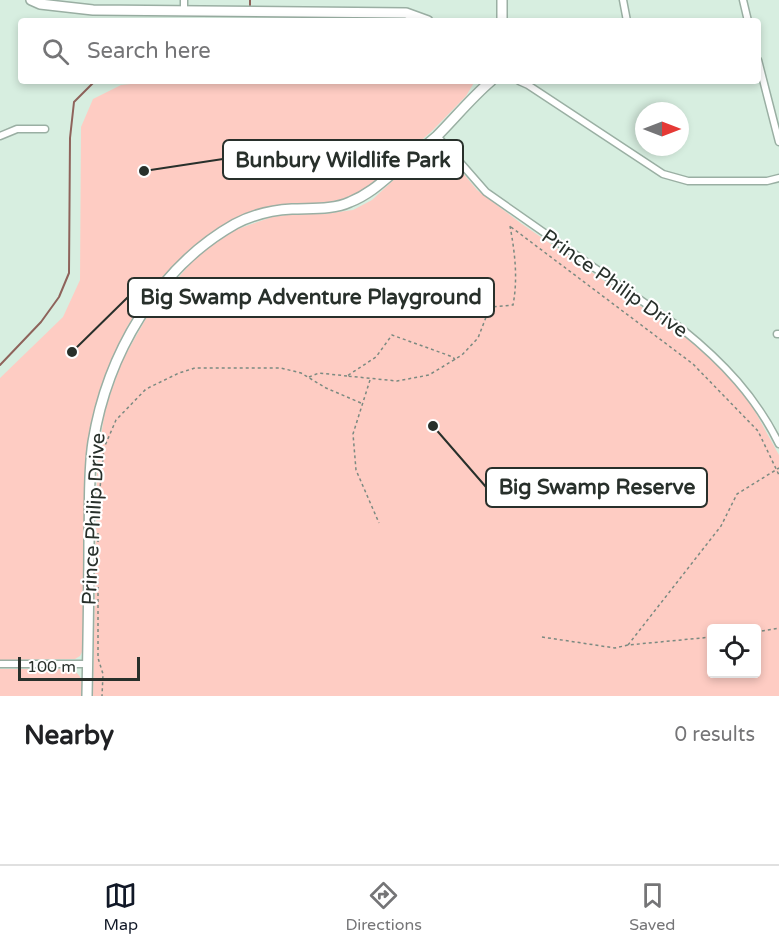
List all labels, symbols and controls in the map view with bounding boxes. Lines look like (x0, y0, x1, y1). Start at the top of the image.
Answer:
search box (18, 18, 761, 84)
icon: search (39, 35, 72, 68)
text: Search here (87, 38, 211, 64)
north arrow (635, 102, 689, 156)
callout: Bunbury Wildlife Park (223, 140, 463, 179)
text: Bunbury Wildlife Park (235, 148, 451, 173)
street label: Prince Philip Drive (537, 224, 692, 343)
callout: Big Swamp Adventure Playground (128, 278, 494, 317)
text: Big Swamp Adventure Playground (140, 285, 482, 310)
street label: Prince Philip Drive (77, 432, 111, 606)
callout: Big Swamp Reserve (486, 468, 707, 507)
text: Big Swamp Reserve (499, 475, 695, 500)
map controls (707, 624, 761, 678)
button: locate (707, 624, 761, 678)
scale bar (18, 654, 140, 682)
text: 100 m (27, 657, 76, 677)
text: Nearby (24, 720, 114, 751)
text: 0 results (675, 723, 755, 747)
tab: Map (104, 879, 138, 935)
tab: Directions (345, 879, 422, 935)
tab: Saved (629, 879, 675, 935)

